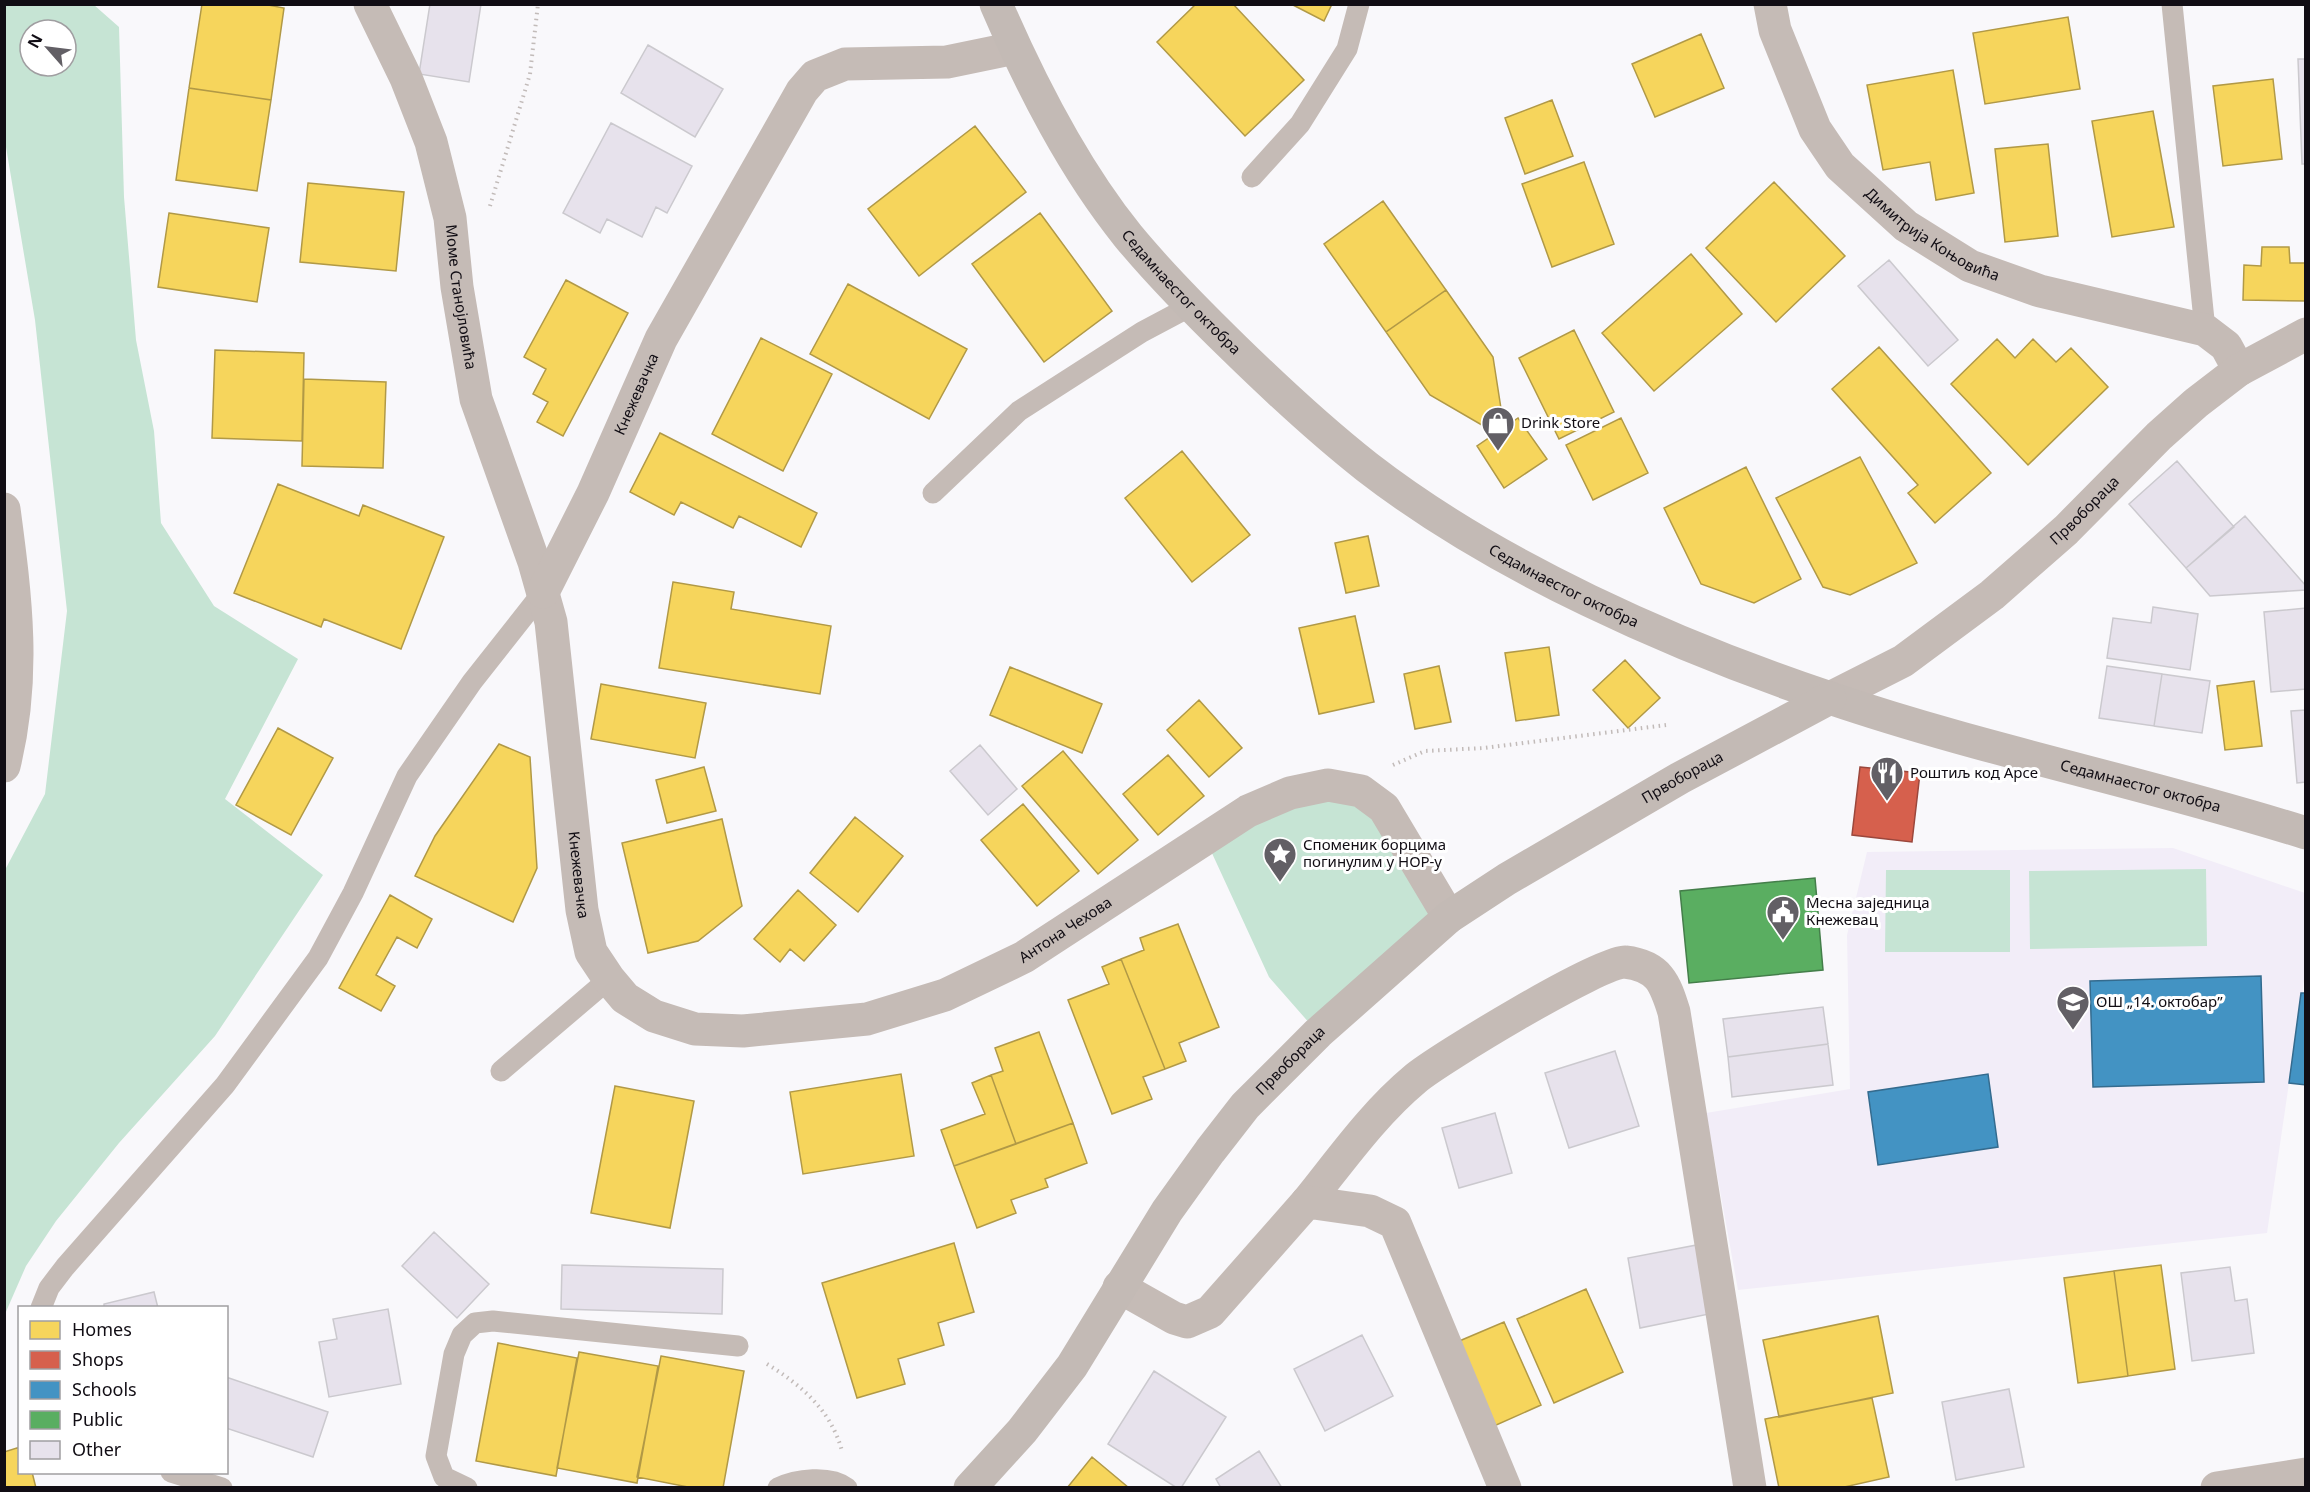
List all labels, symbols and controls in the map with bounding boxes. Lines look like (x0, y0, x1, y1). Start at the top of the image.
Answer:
north arrow (18, 18, 78, 78)
text: N (22, 30, 48, 52)
street label: Димитрија Коњовића (1861, 183, 2003, 285)
street label: Моме Станојловића (442, 223, 482, 371)
street label: Седамнаестог октобра (1118, 225, 1246, 358)
street label: Кнежевачка (609, 350, 663, 438)
shop icon: Drink Store (1480, 405, 1516, 452)
place label: Drink Store (1521, 412, 1600, 432)
street label: Првобораца (2045, 471, 2123, 549)
street label: Седамнаестог октобра (1486, 539, 1642, 631)
street label: Првобораца (1637, 746, 1726, 807)
street label: Седамнаестог октобра (2058, 754, 2223, 816)
restaurant icon: Роштиљ код Арсе (1869, 755, 1905, 802)
place label: Роштиљ код Арсе (1910, 762, 2038, 782)
street label: Кнежевачка (565, 830, 595, 920)
place label: Споменик борцима погинулим у НОР-у (1303, 834, 1446, 871)
place icon: Споменик борцима погинулим у НОР-у (1262, 836, 1298, 883)
street label: Антона Чехова (1014, 892, 1115, 967)
place label: Месна заједница Кнежевац (1806, 892, 1930, 929)
public building icon: Месна заједница Кнежевац (1765, 894, 1801, 941)
school or university icon: ОШ „14. октобар” (2055, 984, 2091, 1031)
place label: ОШ „14. октобар” (2096, 991, 2223, 1011)
street label: Првобораца (1251, 1021, 1329, 1099)
legend (18, 1306, 228, 1474)
text: Homes (72, 1317, 132, 1341)
text: Shops (72, 1347, 124, 1371)
text: Schools (72, 1377, 137, 1401)
text: Public (72, 1407, 123, 1431)
text: Other (72, 1437, 122, 1461)

